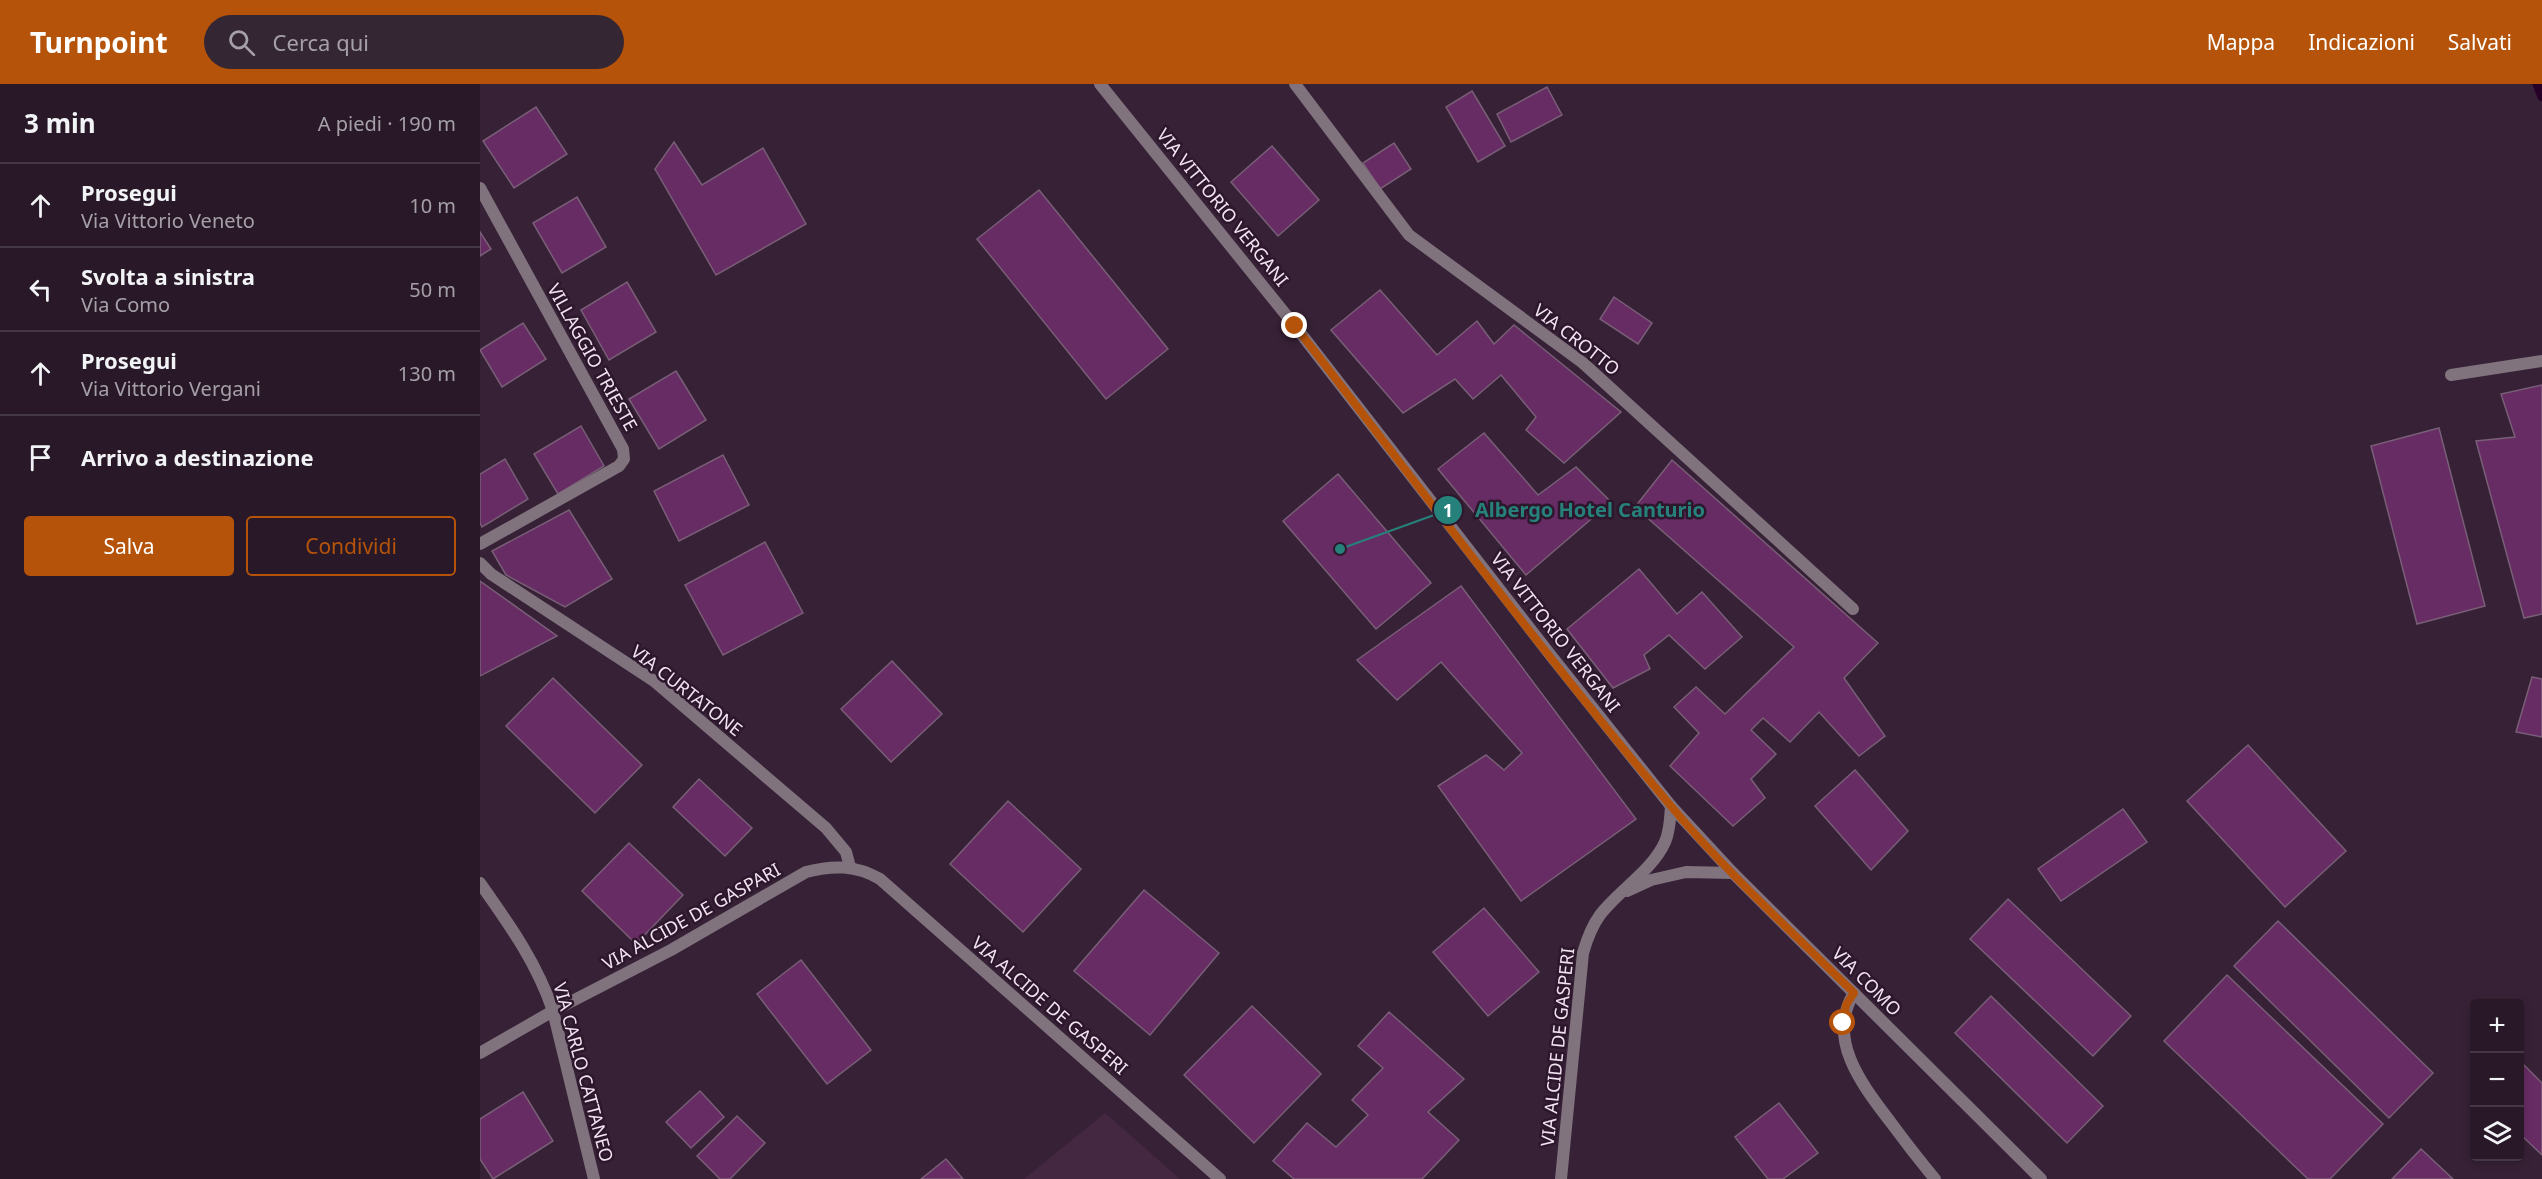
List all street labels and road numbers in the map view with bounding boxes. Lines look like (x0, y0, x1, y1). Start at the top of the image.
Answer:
street label: VIA VITTORIO VERGANI (1152, 123, 1294, 291)
street label: VILLAGGIO TRIESTE (542, 279, 644, 435)
street label: VIA CROTTO (1529, 298, 1625, 380)
street label: VIA VITTORIO VERGANI (1486, 547, 1626, 717)
street label: VIA CURTATONE (626, 639, 748, 741)
street label: VIA ALCIDE DE GASPARI (598, 857, 784, 975)
street label: VIA ALCIDE DE GASPERI (967, 931, 1133, 1079)
street label: VIA COMO (1827, 941, 1907, 1021)
street label: VIA ALCIDE DE GASPERI (1535, 947, 1579, 1147)
street label: VIA CARLO CATTANEO (548, 980, 620, 1164)

